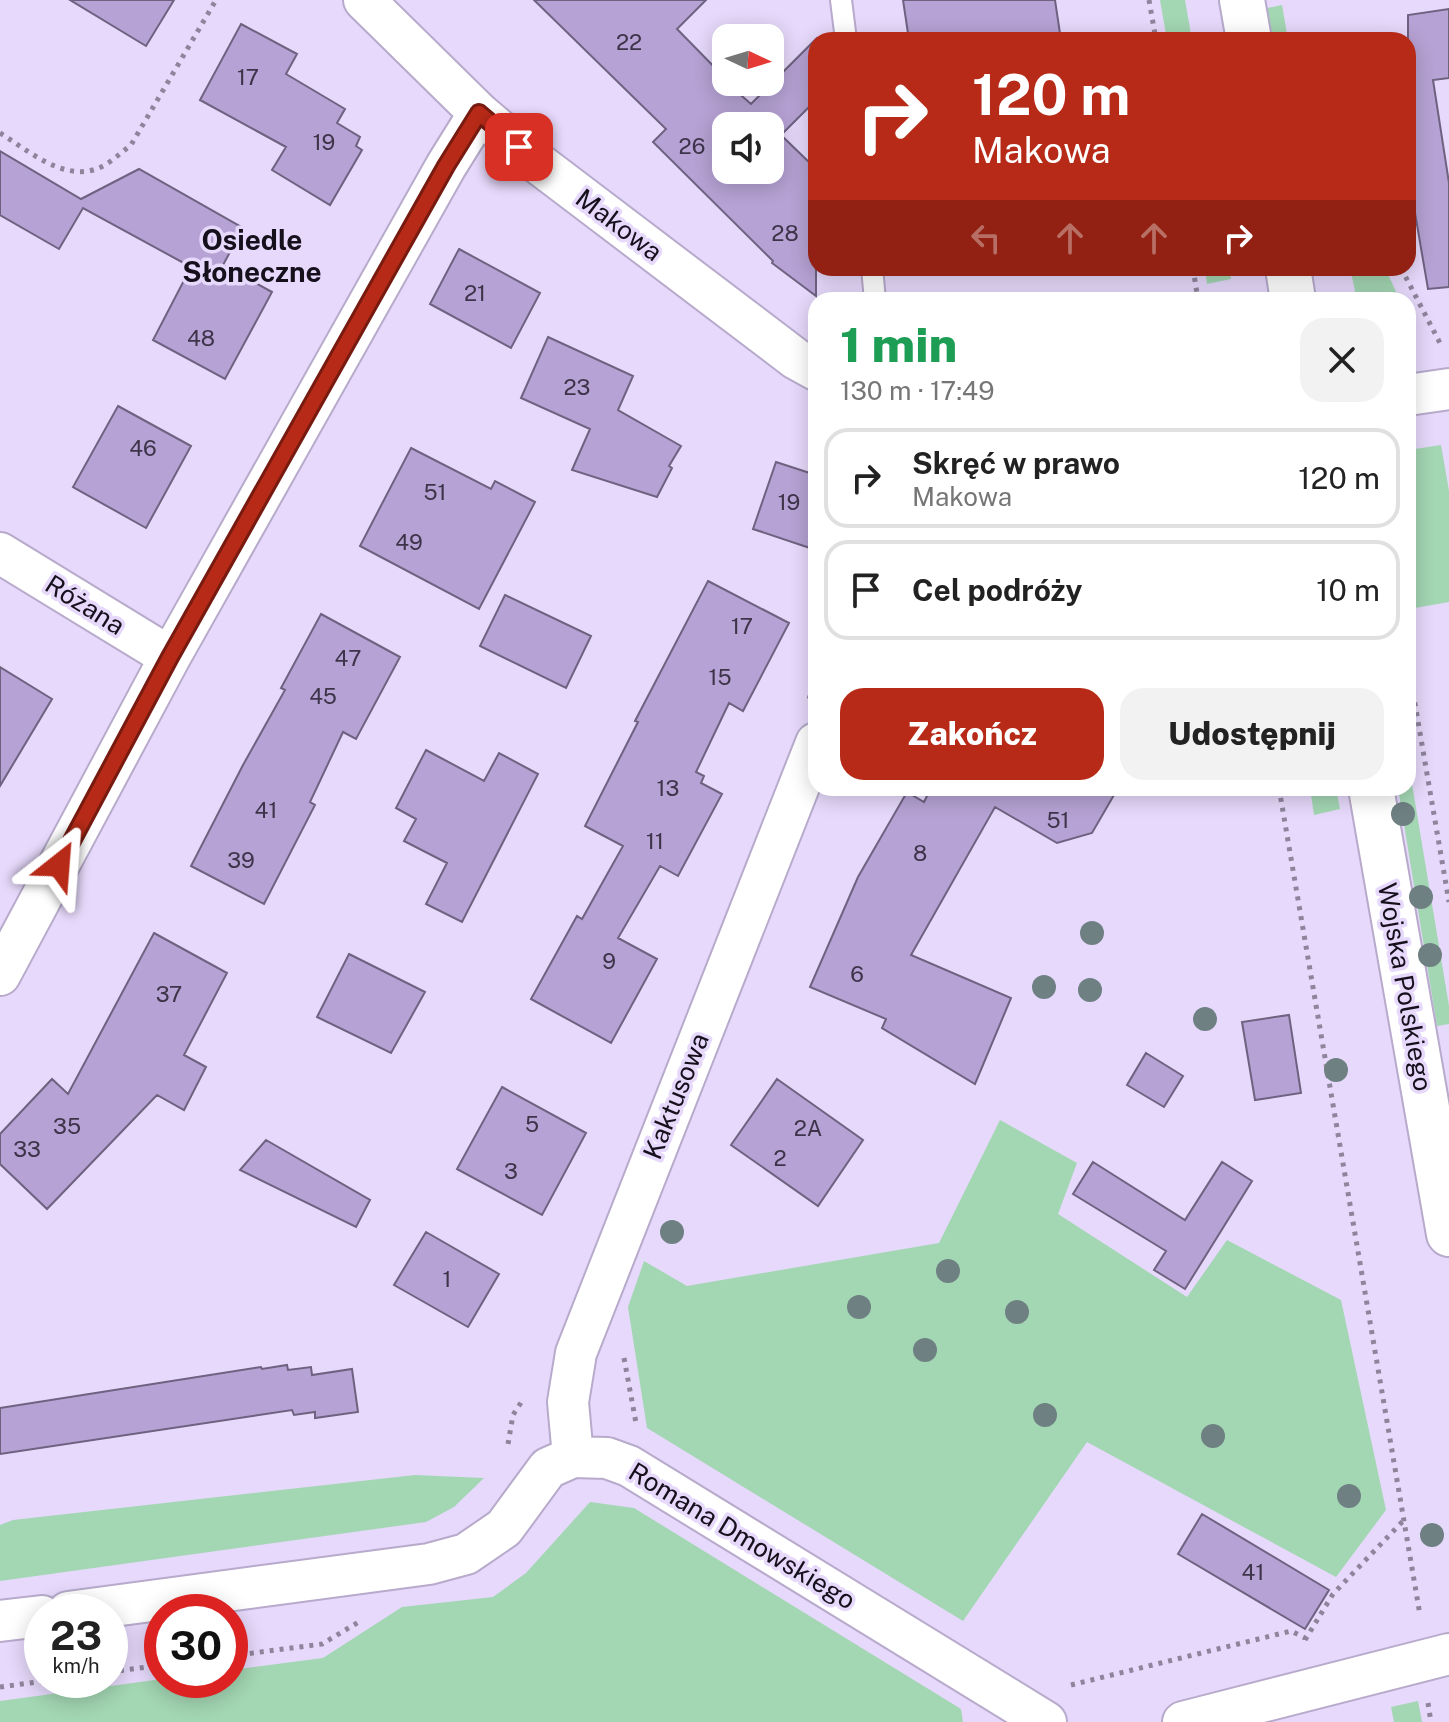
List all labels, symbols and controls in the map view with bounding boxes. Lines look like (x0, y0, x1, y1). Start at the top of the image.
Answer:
north arrow (712, 24, 784, 96)
map controls (712, 24, 784, 184)
house number: 22 (616, 29, 642, 55)
text: 120 m (972, 62, 1130, 128)
house number: 17 (237, 64, 259, 90)
icon: right (840, 64, 944, 168)
button: sound (712, 112, 784, 184)
pin (485, 113, 553, 181)
icon: arrive (497, 125, 541, 169)
house number: 19 (313, 129, 335, 155)
text: Makowa (972, 129, 1111, 171)
house number: 26 (679, 133, 705, 159)
street label: Makowa (570, 182, 669, 267)
icon: left (964, 216, 1008, 260)
icon: ahead (1048, 216, 1092, 260)
icon: ahead (1132, 216, 1176, 260)
icon: right (1216, 216, 1260, 260)
house number: 28 (771, 220, 799, 246)
district label: Osiedle Słoneczne (182, 223, 322, 288)
house number: 21 (464, 280, 486, 306)
text: 1 min (840, 316, 957, 373)
button: close (1300, 318, 1384, 402)
house number: 48 (187, 325, 215, 351)
house number: 23 (564, 374, 590, 400)
text: 130 m · 17:49 (840, 375, 994, 406)
house number: 46 (129, 435, 157, 461)
text: Skręć w prawo (912, 445, 1120, 481)
icon: right (844, 456, 888, 500)
text: 120 m (1298, 460, 1380, 496)
house number: 51 (423, 479, 447, 505)
text: Makowa (912, 481, 1012, 512)
house number: 19 (778, 489, 800, 515)
house number: 49 (395, 529, 423, 555)
street label: Różana (40, 568, 131, 641)
icon: arrive (844, 568, 888, 612)
text: Cel podróży (912, 572, 1082, 608)
text: 10 m (1316, 572, 1380, 608)
house number: 17 (731, 613, 753, 639)
house number: 47 (334, 645, 362, 671)
house number: 15 (708, 664, 732, 690)
house number: 45 (309, 683, 337, 709)
button: Zakończ (840, 688, 1104, 780)
button: Udostępnij (1120, 688, 1384, 780)
house number: 13 (657, 775, 679, 801)
house number: 41 (255, 797, 277, 823)
house number: 51 (1046, 807, 1070, 833)
position arrow (17, 823, 101, 907)
house number: 11 (646, 828, 664, 854)
house number: 8 (913, 840, 927, 866)
house number: 39 (227, 847, 255, 873)
street label: Wojska Polskiego (1372, 880, 1439, 1094)
house number: 9 (602, 948, 616, 974)
house number: 6 (850, 961, 864, 987)
house number: 37 (156, 981, 182, 1007)
street label: Kaktusowa (636, 1028, 715, 1163)
house number: 5 (525, 1111, 539, 1137)
house number: 35 (53, 1113, 81, 1139)
house number: 2A (794, 1115, 822, 1141)
house number: 33 (13, 1136, 41, 1162)
house number: 2 (773, 1145, 787, 1171)
house number: 3 (504, 1158, 518, 1184)
house number: 1 (443, 1266, 451, 1292)
street label: Romana Dmowskiego (623, 1456, 861, 1615)
house number: 41 (1242, 1559, 1264, 1585)
speed limit sign: 30 (144, 1594, 248, 1698)
text: 23 (50, 1612, 102, 1659)
text: km/h (52, 1654, 100, 1678)

